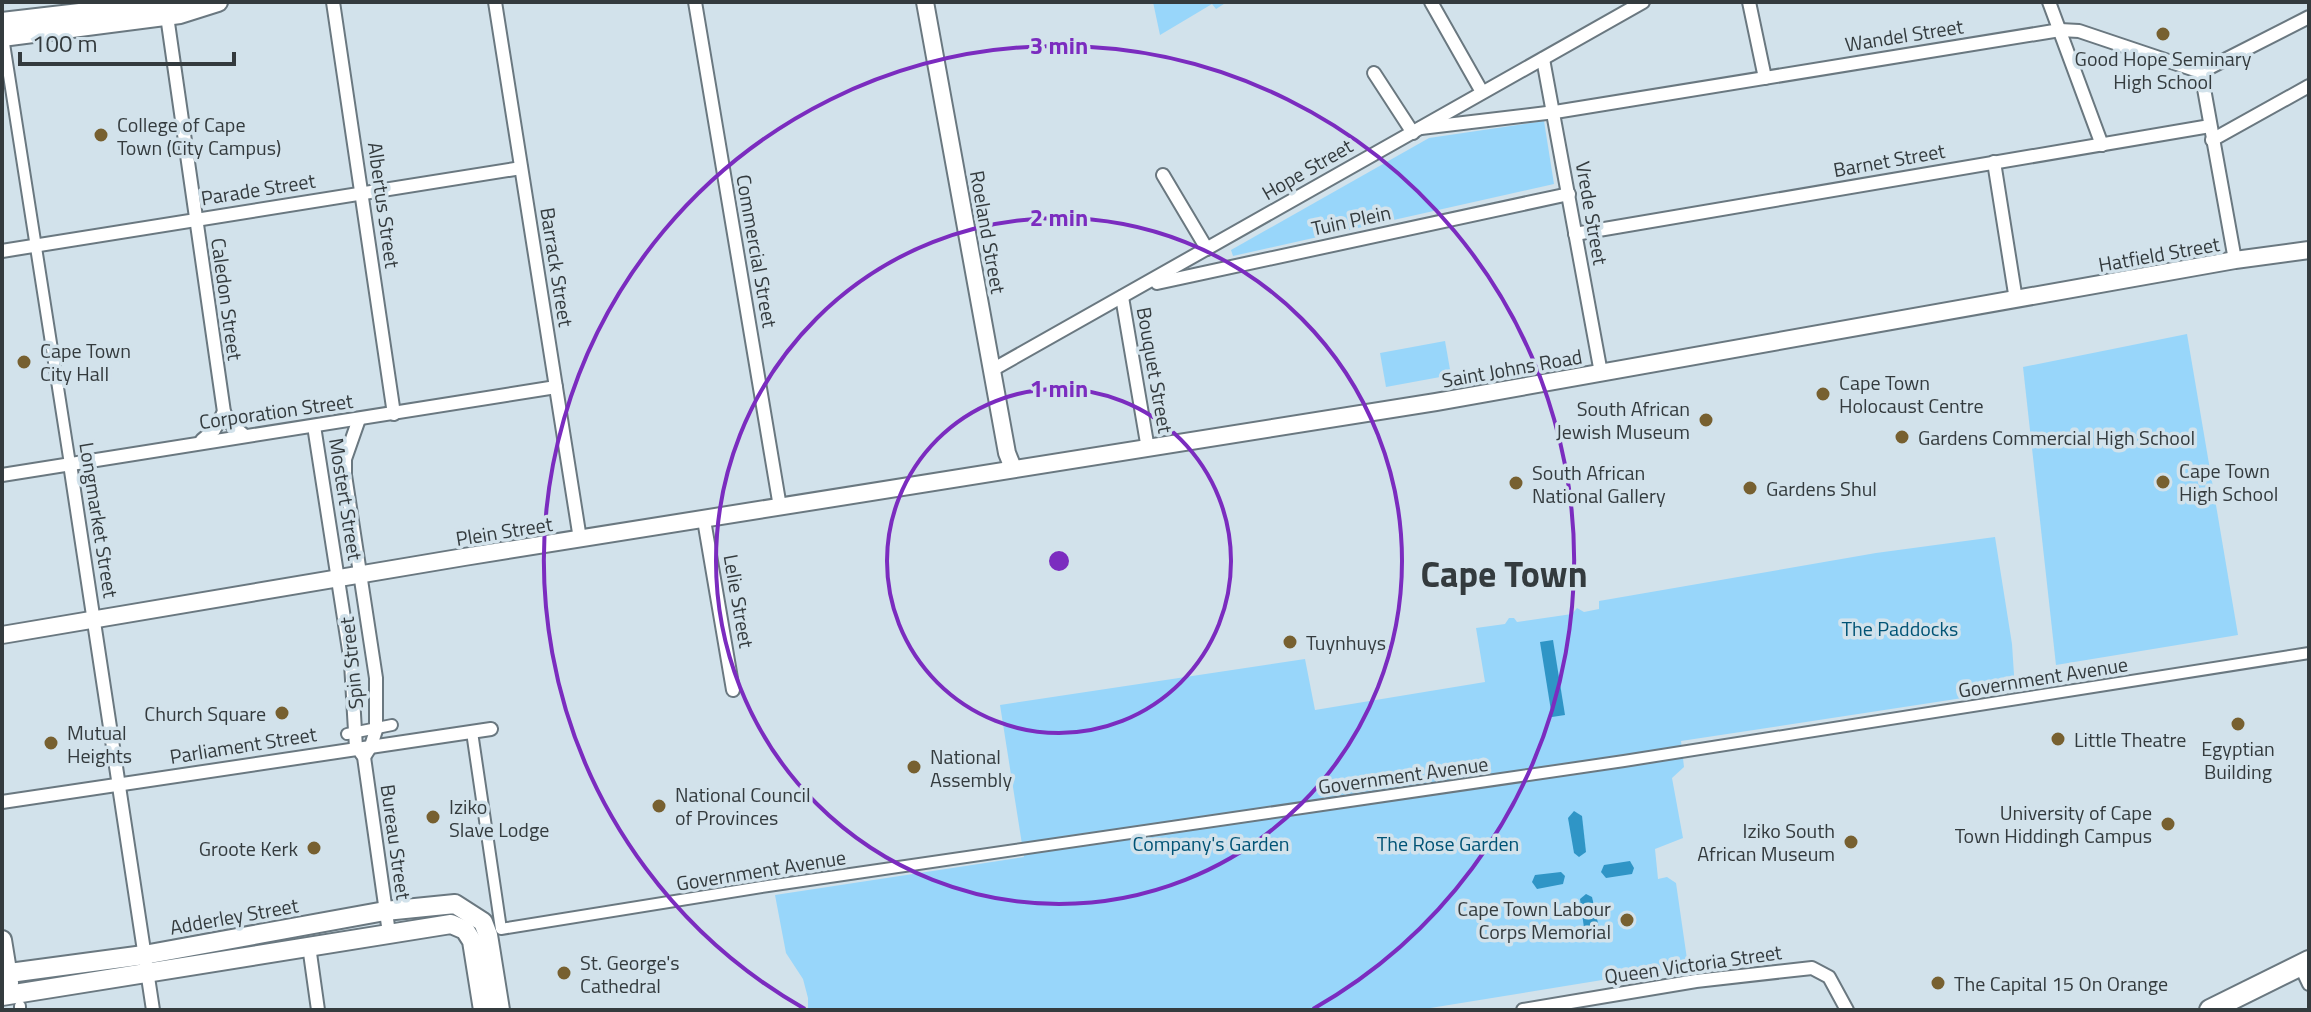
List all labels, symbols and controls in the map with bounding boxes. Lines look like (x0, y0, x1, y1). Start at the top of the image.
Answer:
street label: Wandel Street (1843, 10, 1965, 60)
scale bar (20, 16, 234, 66)
text: 100 m (32, 25, 98, 61)
marker: Good Hope Seminary High School (2154, 25, 2172, 43)
text: 3 min (1030, 27, 1088, 63)
place label: Good Hope Seminary High School (2075, 43, 2252, 97)
place label: College of Cape Town (City Campus) (117, 109, 281, 163)
marker: College of Cape Town (City Campus) (92, 126, 110, 144)
street label: Hope Street (1256, 130, 1358, 208)
street label: Barnet Street (1831, 135, 1947, 185)
street label: Albertus Street (360, 140, 408, 270)
street label: Vrede Street (1568, 159, 1616, 267)
street label: Parade Street (199, 165, 317, 213)
street label: Roeland Street (962, 168, 1014, 296)
street label: Commercial Street (728, 172, 786, 330)
street label: Tuin Plein (1308, 196, 1394, 244)
text: 2 min (1030, 199, 1088, 235)
street label: Barrack Street (532, 205, 582, 329)
street label: Hatfield Street (2096, 228, 2222, 280)
street label: Caledon Street (203, 236, 251, 362)
street label: Bouquet Street (1129, 304, 1181, 436)
place label: Cape Town City Hall (40, 335, 131, 389)
street label: Saint Johns Road (1439, 340, 1585, 396)
marker: Cape Town City Hall (15, 353, 33, 371)
place label: Cape Town Holocaust Centre (1839, 367, 1984, 421)
text: 1 min (1030, 370, 1088, 406)
street label: Corporation Street (197, 385, 355, 437)
marker: Cape Town Holocaust Centre (1814, 385, 1832, 403)
place label: South African Jewish Museum (1556, 393, 1690, 447)
marker: South African Jewish Museum (1697, 411, 1715, 429)
place label: Gardens Commercial High School (1918, 422, 2195, 453)
marker: Gardens Commercial High School (1893, 428, 1911, 446)
street label: Mostert Street (321, 436, 371, 562)
street label: Longmarket Street (71, 440, 127, 600)
place label: Cape Town High School (2179, 455, 2278, 509)
place label: South African National Gallery (1532, 457, 1666, 511)
place label: Gardens Shul (1766, 473, 1877, 504)
marker: Cape Town High School (2154, 473, 2172, 491)
marker: South African National Gallery (1507, 474, 1525, 492)
marker: Gardens Shul (1741, 479, 1759, 497)
street label: Plein Street (453, 508, 555, 554)
district label: Cape Town (1420, 546, 1588, 601)
centre of rings (1045, 547, 1073, 575)
street label: Lelie Street (716, 552, 762, 650)
park label: The Paddocks (1842, 613, 1958, 644)
street label: Spin Street (331, 615, 371, 711)
place label: Tuynhuys (1306, 627, 1386, 658)
marker: Tuynhuys (1281, 633, 1299, 651)
street label: Government Avenue (1956, 648, 2130, 706)
place label: Church Square (144, 698, 266, 729)
marker: Church Square (273, 704, 291, 722)
marker: Egyptian Building (2229, 715, 2247, 733)
place label: Mutual Heights (67, 717, 132, 771)
street label: Parliament Street (167, 718, 319, 772)
place label: Little Theatre (2074, 724, 2186, 755)
marker: Little Theatre (2049, 730, 2067, 748)
place label: Egyptian Building (2201, 733, 2275, 787)
marker: Mutual Heights (42, 734, 60, 752)
place label: National Assembly (930, 741, 1012, 795)
street label: Government Avenue (1316, 748, 1490, 802)
marker: National Assembly (905, 758, 923, 776)
place label: National Council of Provinces (675, 779, 811, 833)
street label: Bureau Street (373, 782, 419, 902)
place label: Iziko Slave Lodge (449, 791, 549, 845)
marker: National Council of Provinces (650, 797, 668, 815)
place label: University of Cape Town Hiddingh Campus (1955, 797, 2152, 851)
marker: Iziko Slave Lodge (424, 808, 442, 826)
place label: Iziko South African Museum (1697, 815, 1835, 869)
marker: University of Cape Town Hiddingh Campus (2159, 815, 2177, 833)
park label: Company's Garden (1133, 828, 1289, 859)
park label: The Rose Garden (1377, 828, 1519, 859)
place label: Groote Kerk (199, 833, 298, 864)
marker: Iziko South African Museum (1842, 833, 1860, 851)
marker: Groote Kerk (305, 839, 323, 857)
street label: Government Avenue (674, 841, 848, 899)
street label: Adderley Street (167, 889, 301, 943)
place label: Cape Town Labour Corps Memorial (1457, 893, 1611, 947)
marker: Cape Town Labour Corps Memorial (1618, 911, 1636, 929)
street label: Queen Victoria Street (1602, 936, 1784, 992)
place label: St. George's Cathedral (580, 947, 680, 1001)
marker: St. George's Cathedral (555, 964, 573, 982)
place label: The Capital 15 On Orange (1954, 968, 2168, 999)
marker: The Capital 15 On Orange (1929, 974, 1947, 992)

